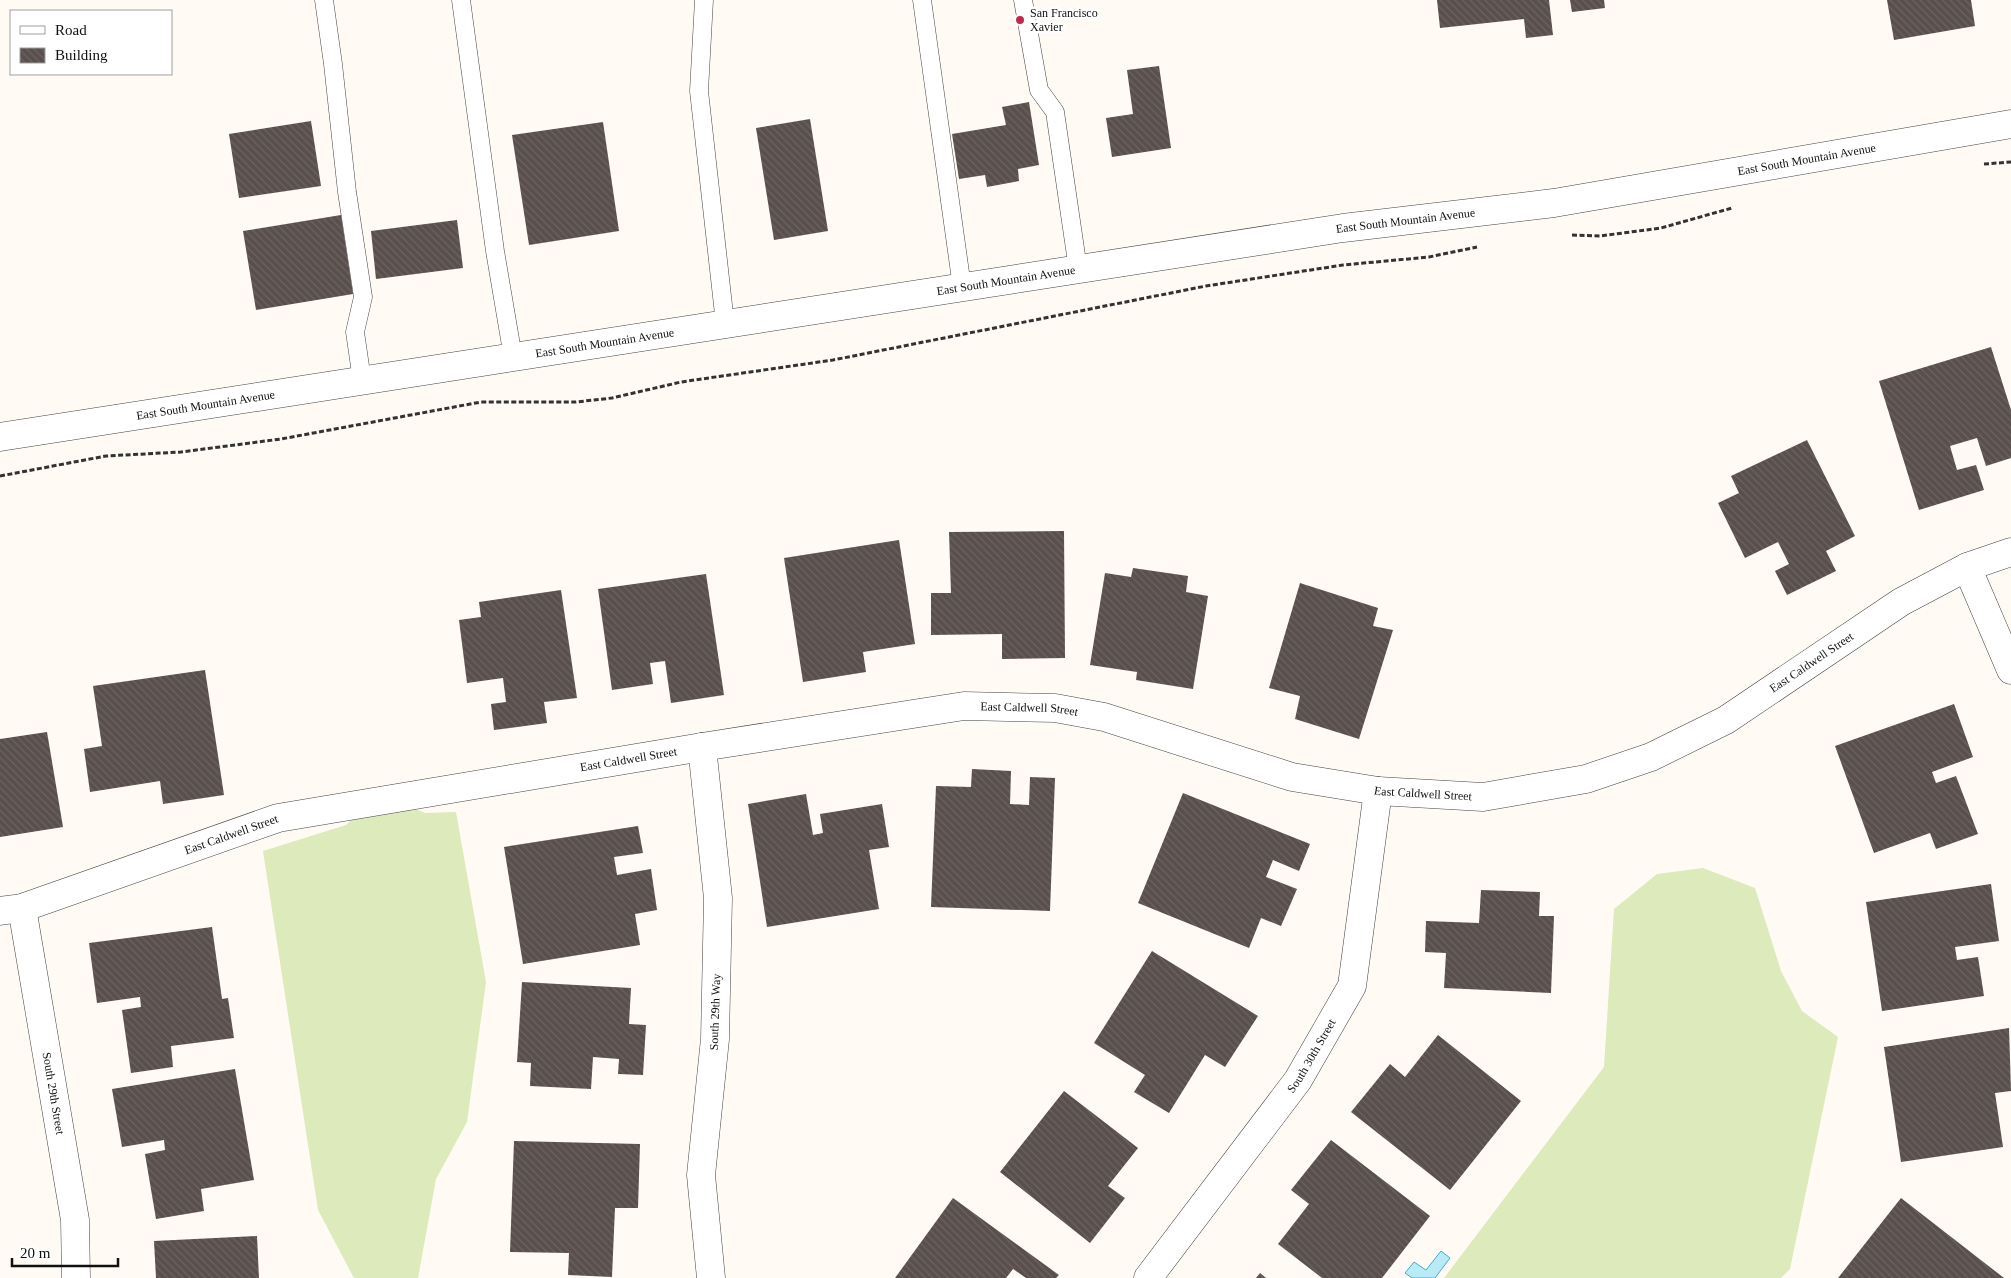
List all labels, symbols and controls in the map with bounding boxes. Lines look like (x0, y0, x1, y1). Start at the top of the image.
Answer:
place label: San Francisco Xavier (1030, 6, 1098, 34)
legend (10, 10, 172, 75)
marker: San Francisco Xavier (1014, 14, 1026, 26)
text: Road (55, 22, 87, 38)
text: Building (55, 47, 108, 63)
street label: East South Mountain Avenue (1736, 140, 1877, 178)
street label: East South Mountain Avenue (1335, 205, 1476, 236)
street label: East South Mountain Avenue (936, 263, 1076, 298)
street label: East South Mountain Avenue (534, 325, 675, 361)
street label: East South Mountain Avenue (135, 387, 276, 423)
street label: East Caldwell Street (1767, 629, 1857, 696)
street label: East Caldwell Street (980, 699, 1080, 719)
street label: East Caldwell Street (579, 744, 679, 774)
street label: East Caldwell Street (1373, 783, 1473, 803)
street label: East Caldwell Street (183, 811, 280, 857)
street label: South 29th Way (707, 973, 723, 1051)
street label: South 30th Street (1284, 1016, 1339, 1095)
street label: South 29th Street (40, 1051, 67, 1136)
scale bar (12, 1236, 119, 1268)
text: 20 m (20, 1245, 51, 1261)

